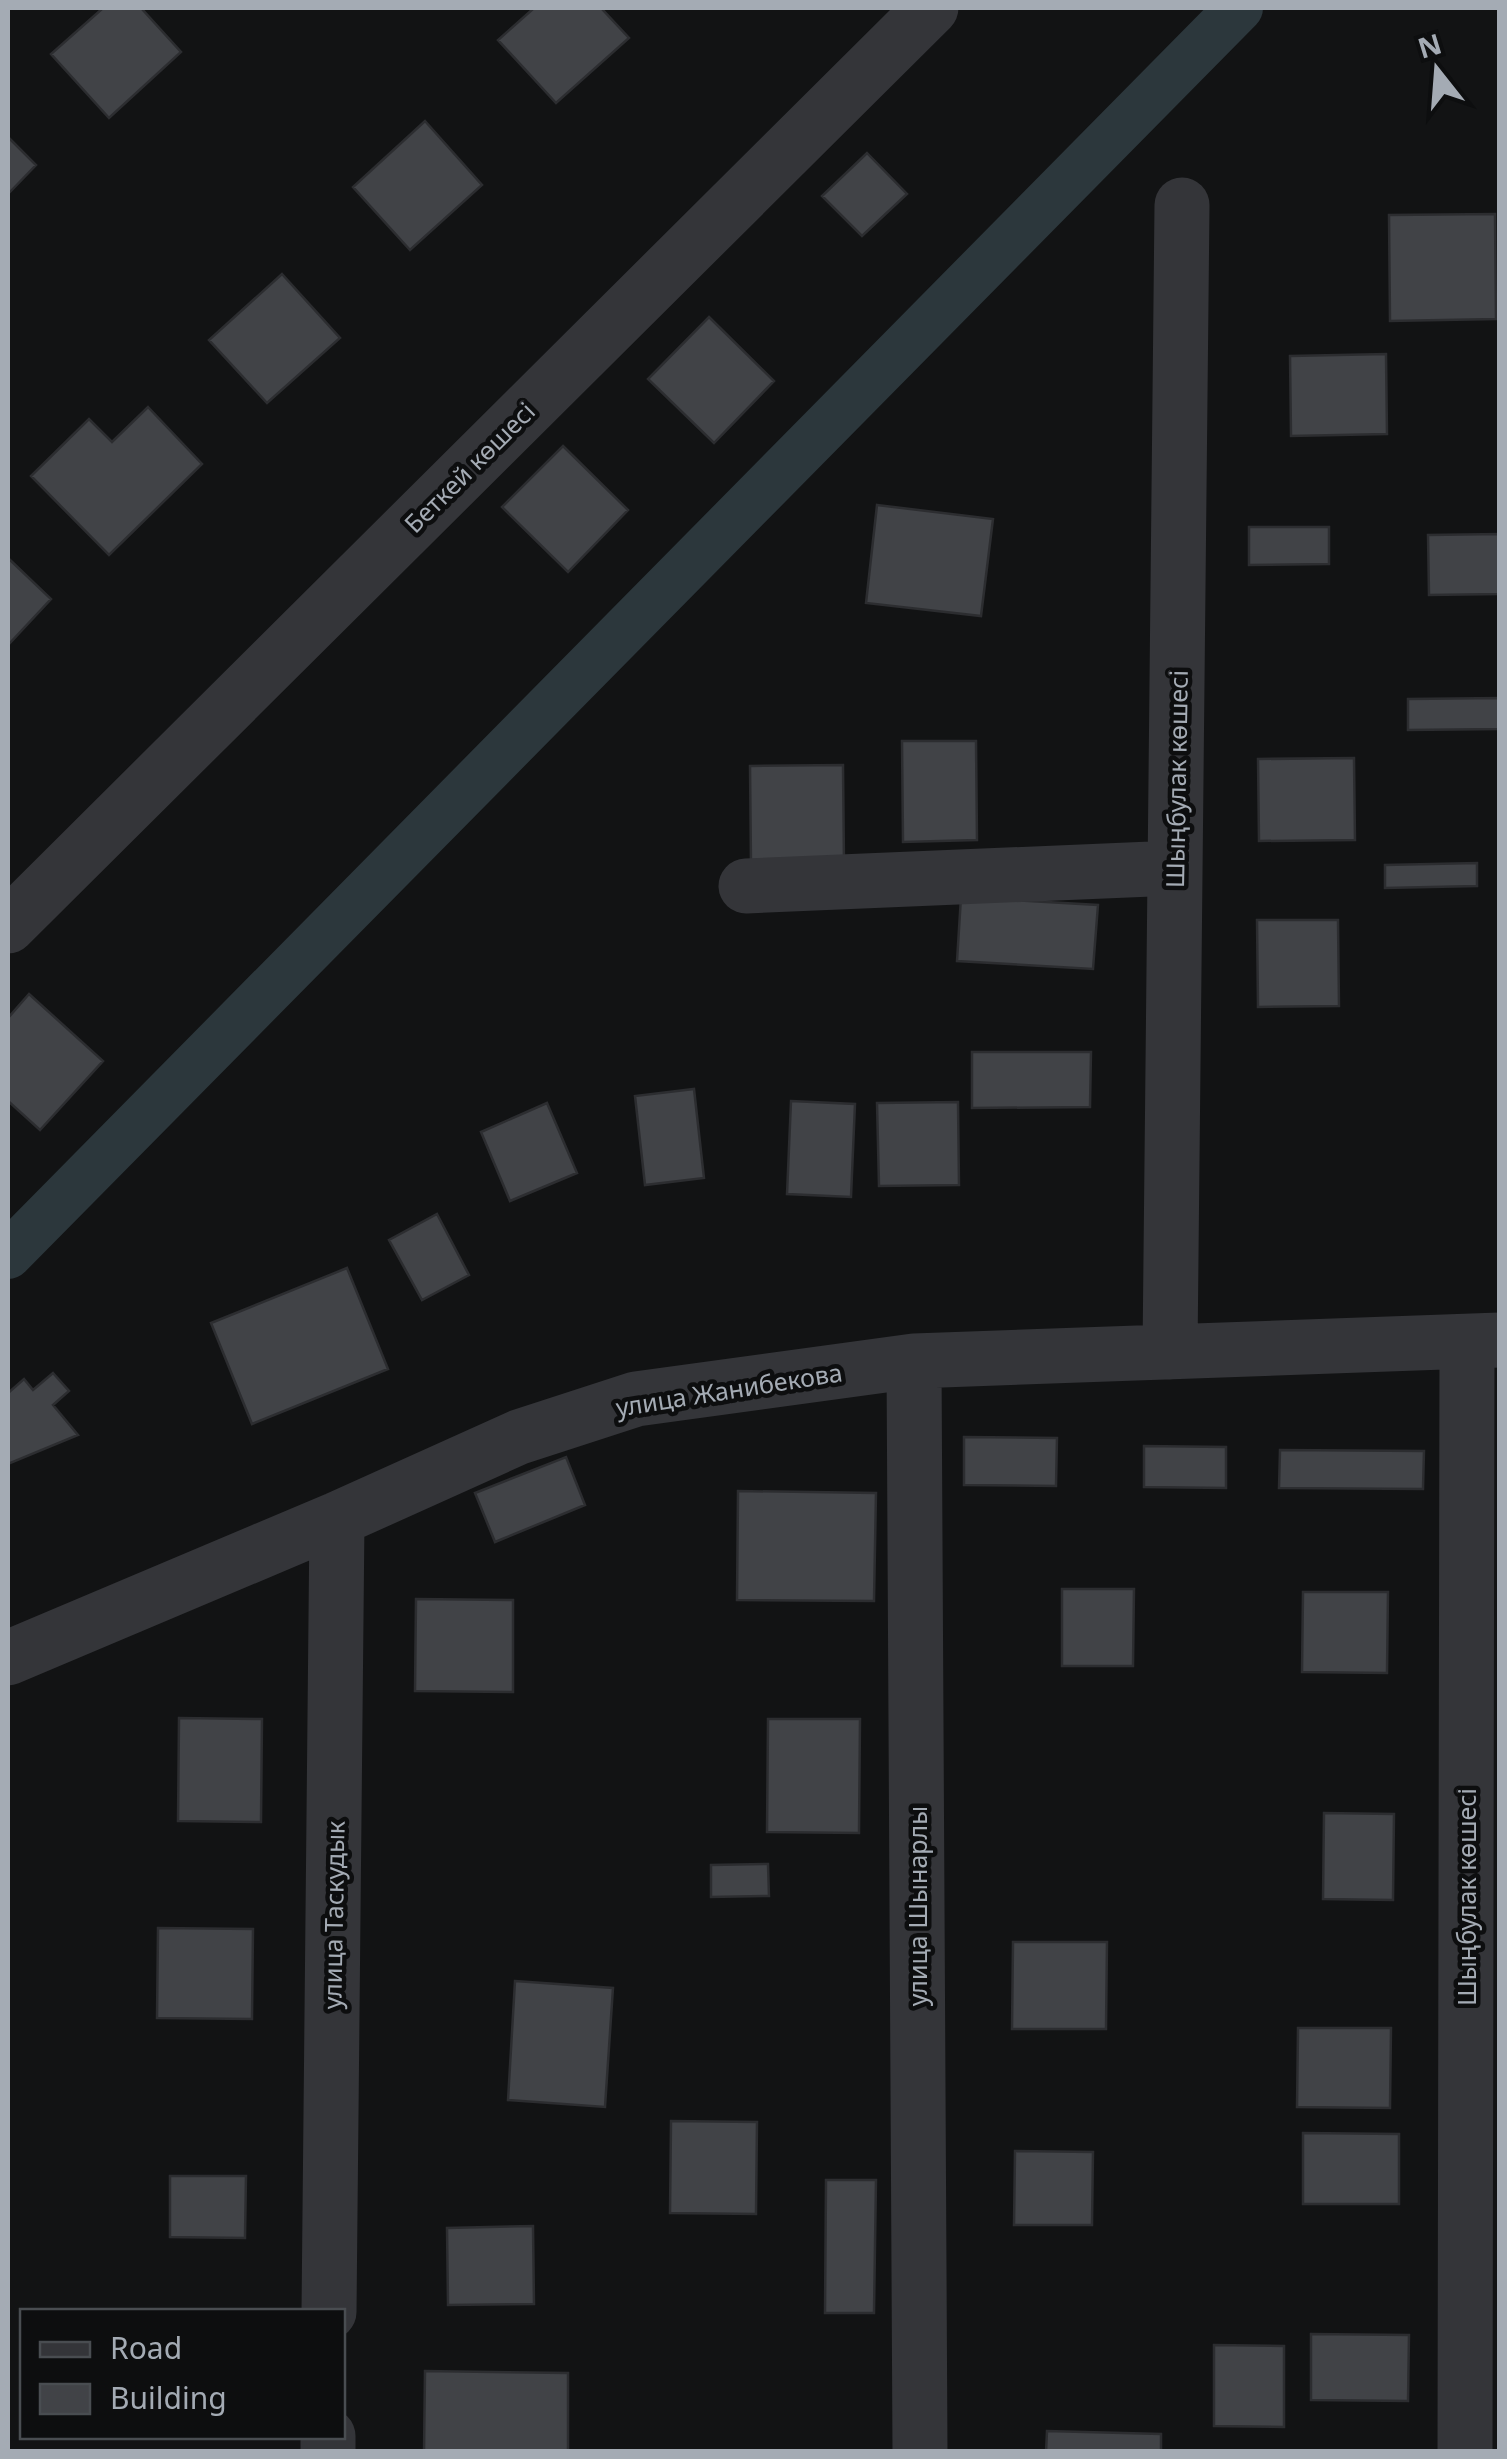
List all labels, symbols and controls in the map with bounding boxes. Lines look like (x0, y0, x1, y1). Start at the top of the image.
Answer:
north arrow (1387, 20, 1487, 120)
text: N (1413, 24, 1446, 67)
street label: Беткей көшесі (396, 394, 542, 540)
street label: Шыңбулак көшесі (1157, 670, 1195, 888)
street label: улица Жанибекова (613, 1354, 845, 1424)
street label: Шыңбулак көшесі (1449, 1788, 1483, 2006)
street label: улица Шынарлы (900, 1806, 934, 2006)
street label: улица Таскудык (314, 1820, 352, 2010)
legend (20, 2309, 345, 2439)
text: Road (110, 2327, 182, 2368)
text: Building (110, 2377, 227, 2418)

